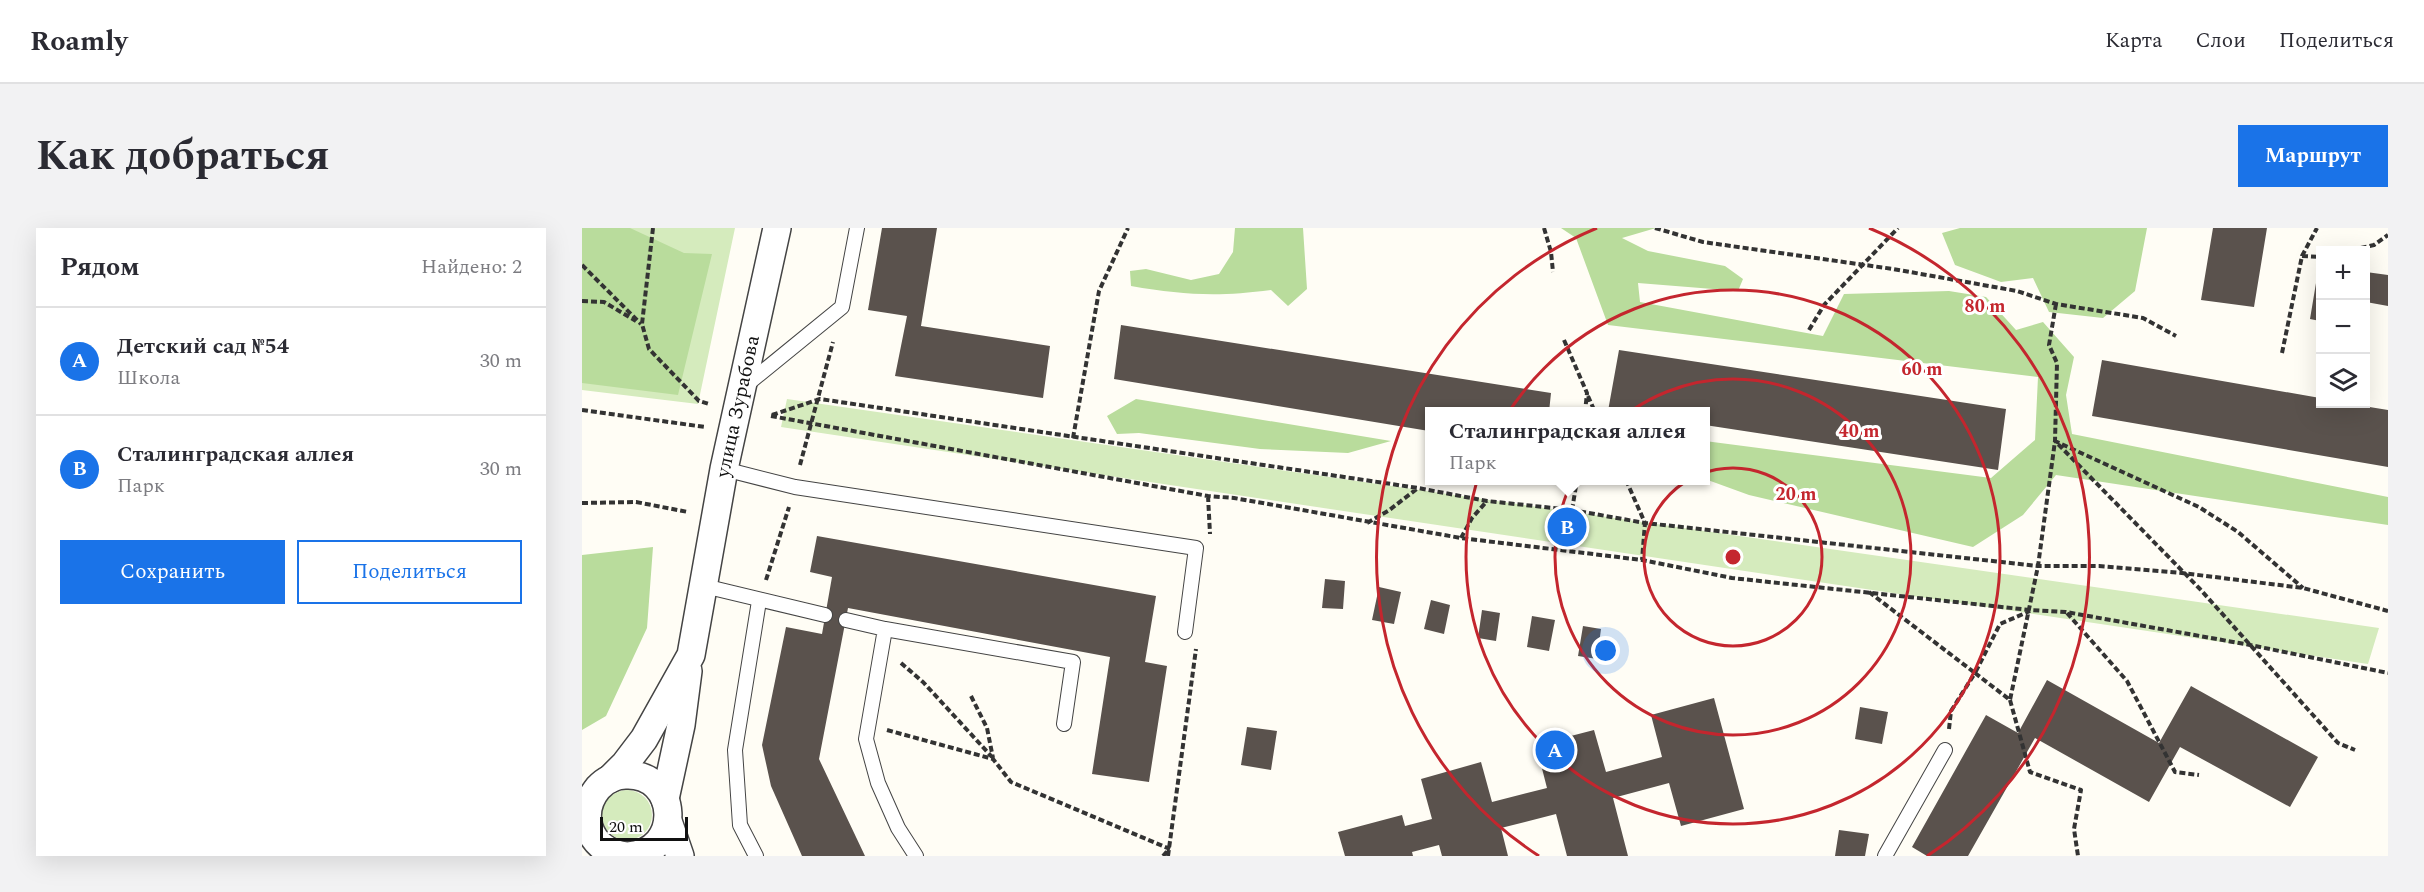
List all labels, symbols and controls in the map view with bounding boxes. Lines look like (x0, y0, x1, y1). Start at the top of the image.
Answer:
text: Roamly (30, 20, 128, 63)
text: Карта (2105, 25, 2162, 57)
text: Слои (2195, 25, 2246, 57)
text: Поделиться (2279, 25, 2394, 57)
text: Как добраться (36, 125, 330, 188)
button: Маршрут (2238, 125, 2388, 187)
map controls (2316, 246, 2370, 408)
button: + (2316, 246, 2370, 300)
text: Рядом (60, 247, 140, 287)
text: Найдено: 2 (421, 252, 522, 282)
text: 80 m (1965, 293, 2005, 320)
button: − (2316, 300, 2370, 354)
text: Детский сад №54 (117, 330, 289, 363)
street label: улица Зурабова (708, 332, 768, 481)
text: A (72, 346, 87, 376)
text: 30 m (480, 346, 522, 376)
button: layers (2316, 354, 2370, 408)
text: 60 m (1902, 356, 1942, 383)
text: Школа (117, 363, 180, 393)
popup (1425, 407, 1710, 485)
text: Сталинградская аллея (1449, 415, 1686, 448)
text: 40 m (1839, 418, 1879, 445)
text: Сталинградская аллея (117, 438, 354, 471)
text: Парк (1449, 448, 1497, 478)
text: B (72, 454, 87, 484)
text: 30 m (480, 454, 522, 484)
text: Парк (117, 471, 165, 501)
text: 20 m (1776, 481, 1816, 508)
pin: B (1548, 504, 1586, 550)
button: Сохранить (60, 540, 285, 604)
button: Поделиться (297, 540, 522, 604)
centre of rings (1723, 547, 1743, 567)
your location (1591, 636, 1620, 665)
pin: A (1536, 728, 1574, 772)
scale bar (600, 814, 688, 842)
text: 20 m (609, 815, 643, 839)

